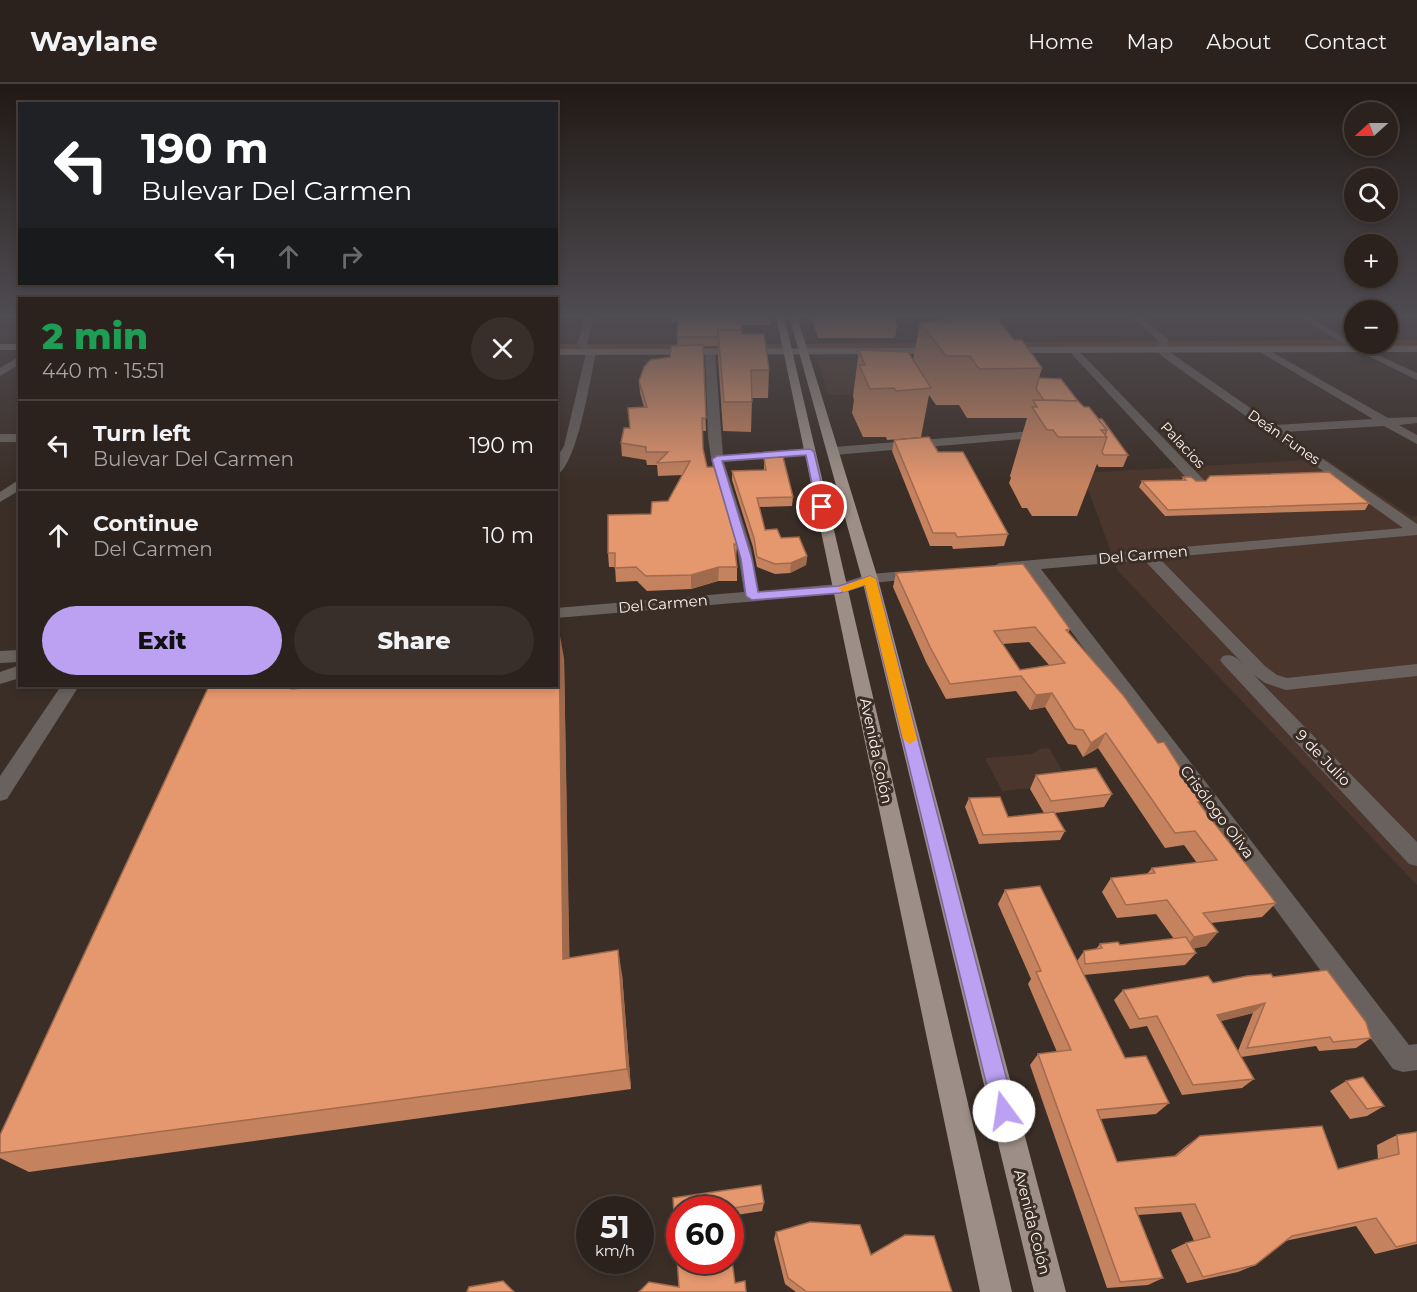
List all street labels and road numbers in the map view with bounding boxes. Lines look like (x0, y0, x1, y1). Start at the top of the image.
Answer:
street label: Deán Funes (1244, 406, 1324, 469)
street label: Palacios (1157, 418, 1209, 472)
street label: Del Carmen (1097, 541, 1189, 568)
street label: Del Carmen (617, 590, 709, 617)
street label: Avenida Colón (856, 696, 897, 806)
street label: 9 de Julio (1292, 725, 1355, 790)
street label: Crisólogo Oliva (1176, 761, 1259, 862)
street label: Avenida Colón (1010, 1167, 1055, 1276)

